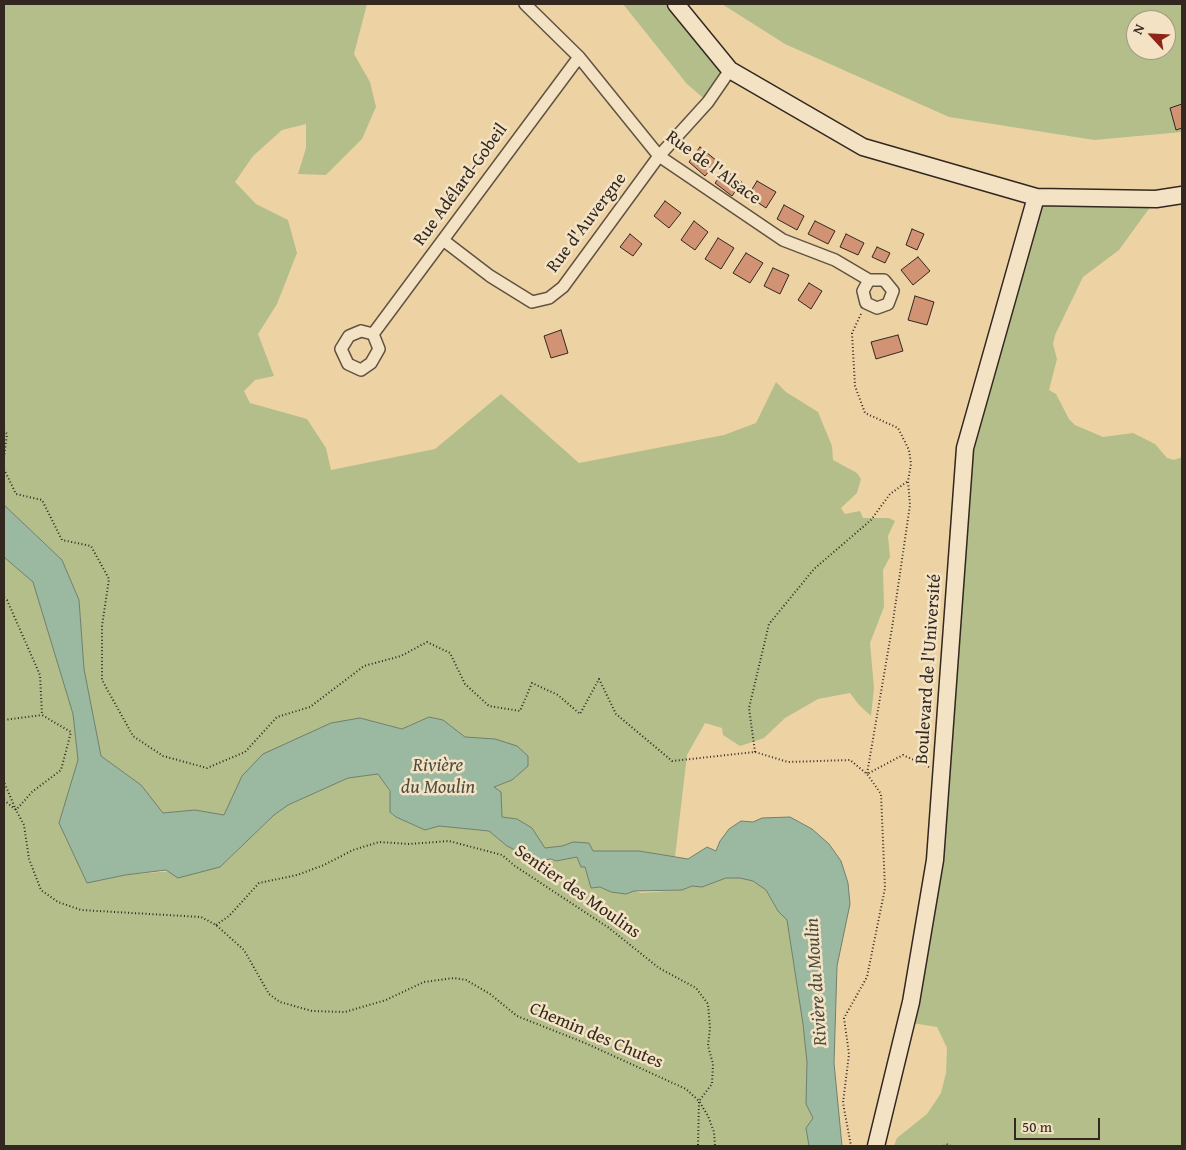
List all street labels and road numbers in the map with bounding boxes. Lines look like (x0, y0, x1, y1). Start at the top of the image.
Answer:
street label: Rue Adélard-Gobeil (409, 120, 513, 250)
street label: Rue de l'Alsace (661, 126, 765, 210)
street label: Rue d'Auvergne (542, 169, 632, 277)
street label: Boulevard de l'Université (912, 573, 946, 765)
street label: Sentier des Moulins (510, 840, 644, 944)
street label: Chemin des Chutes (526, 998, 666, 1074)

